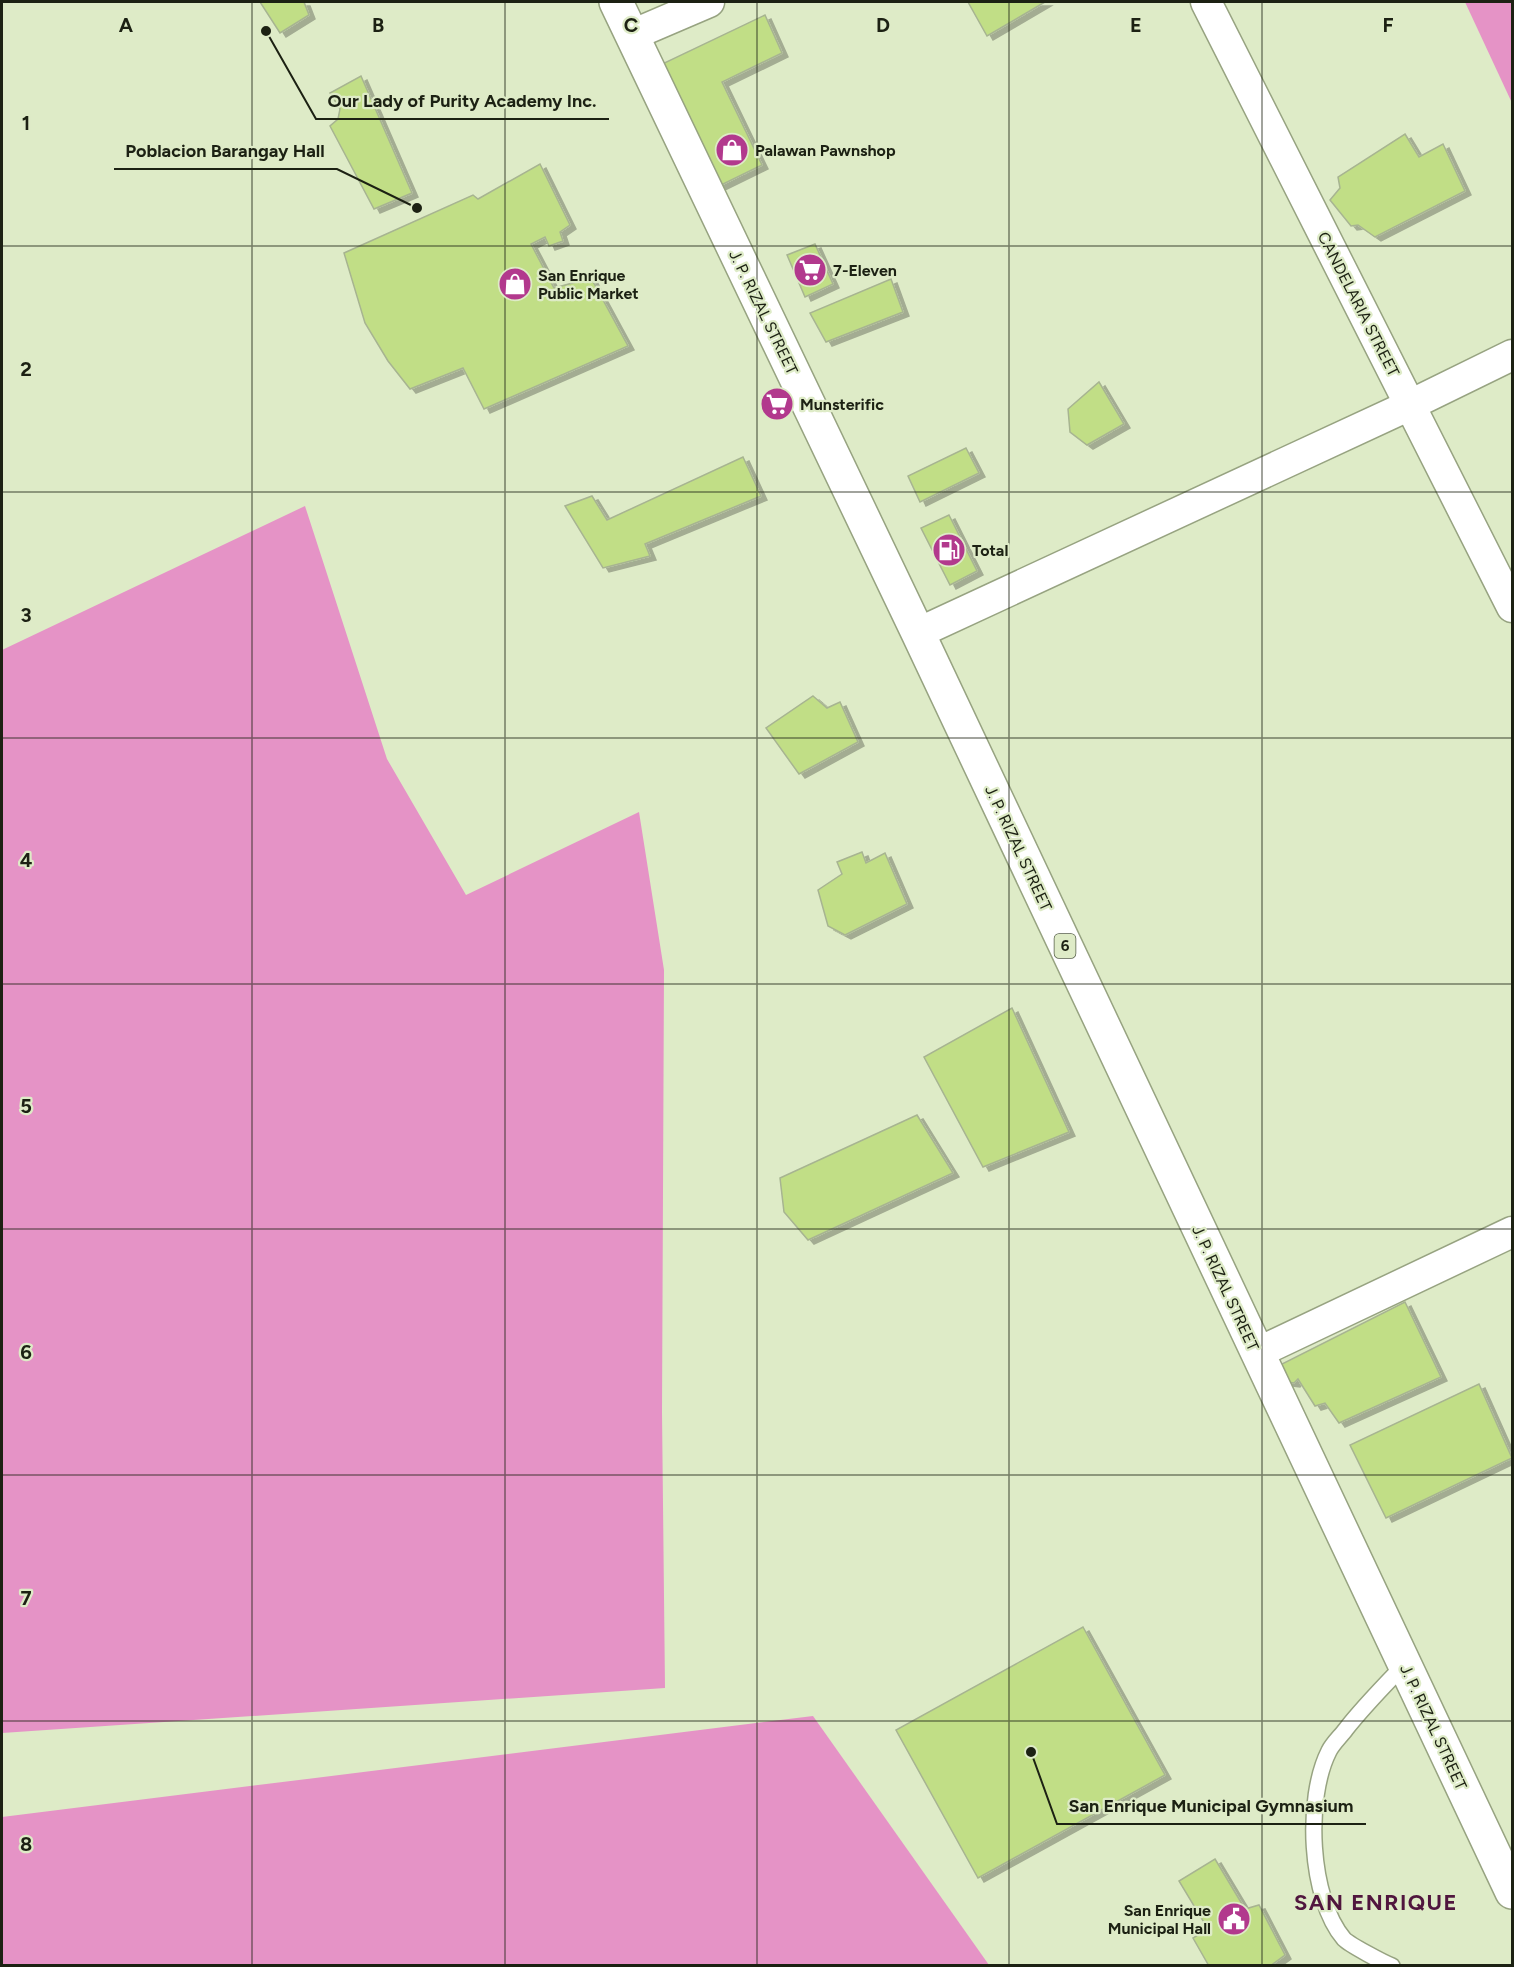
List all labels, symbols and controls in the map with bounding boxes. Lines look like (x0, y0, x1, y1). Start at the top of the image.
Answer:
text: A (119, 13, 134, 37)
text: B (372, 13, 384, 37)
text: C (624, 13, 638, 37)
text: D (876, 13, 890, 37)
text: E (1130, 13, 1142, 37)
text: F (1382, 13, 1394, 37)
callout: Our Lady of Purity Academy Inc. (316, 83, 609, 119)
text: Our Lady of Purity Academy Inc. (328, 90, 596, 112)
text: 1 (22, 111, 30, 135)
shop icon: Palawan Pawnshop (714, 132, 750, 168)
callout: Poblacion Barangay Hall (114, 133, 337, 169)
text: Poblacion Barangay Hall (125, 140, 325, 162)
place label: Palawan Pawnshop (755, 141, 896, 160)
street label: CANDELARIA STREET (1314, 229, 1403, 380)
street label: J. P. RIZAL STREET (725, 247, 802, 378)
supermarket icon: 7-Eleven (792, 252, 828, 288)
place label: 7-Eleven (833, 261, 897, 280)
shop icon: San Enrique Public Market (497, 266, 533, 302)
place label: San Enrique Public Market (538, 266, 639, 303)
text: 2 (20, 357, 32, 381)
supermarket icon: Munsterific (759, 386, 795, 422)
place label: Munsterific (800, 395, 884, 414)
fuel station icon: Total (931, 532, 967, 568)
place label: Total (972, 541, 1008, 560)
text: 3 (20, 603, 32, 627)
street label: J. P. RIZAL STREET (981, 782, 1056, 914)
text: 4 (20, 848, 33, 872)
road number: 6 (1054, 934, 1076, 958)
text: 5 (20, 1094, 32, 1118)
street label: J. P. RIZAL STREET (1188, 1222, 1263, 1354)
text: 6 (20, 1340, 32, 1364)
text: 7 (20, 1586, 32, 1610)
street label: J. P. RIZAL STREET (1396, 1661, 1471, 1793)
callout: San Enrique Municipal Gymnasium (1057, 1788, 1366, 1824)
text: San Enrique Municipal Gymnasium (1068, 1795, 1354, 1817)
text: 8 (20, 1832, 32, 1856)
district label: SAN ENRIQUE (1294, 1889, 1458, 1916)
place label: San Enrique Municipal Hall (1108, 1901, 1211, 1938)
public building icon: San Enrique Municipal Hall (1216, 1901, 1252, 1937)

